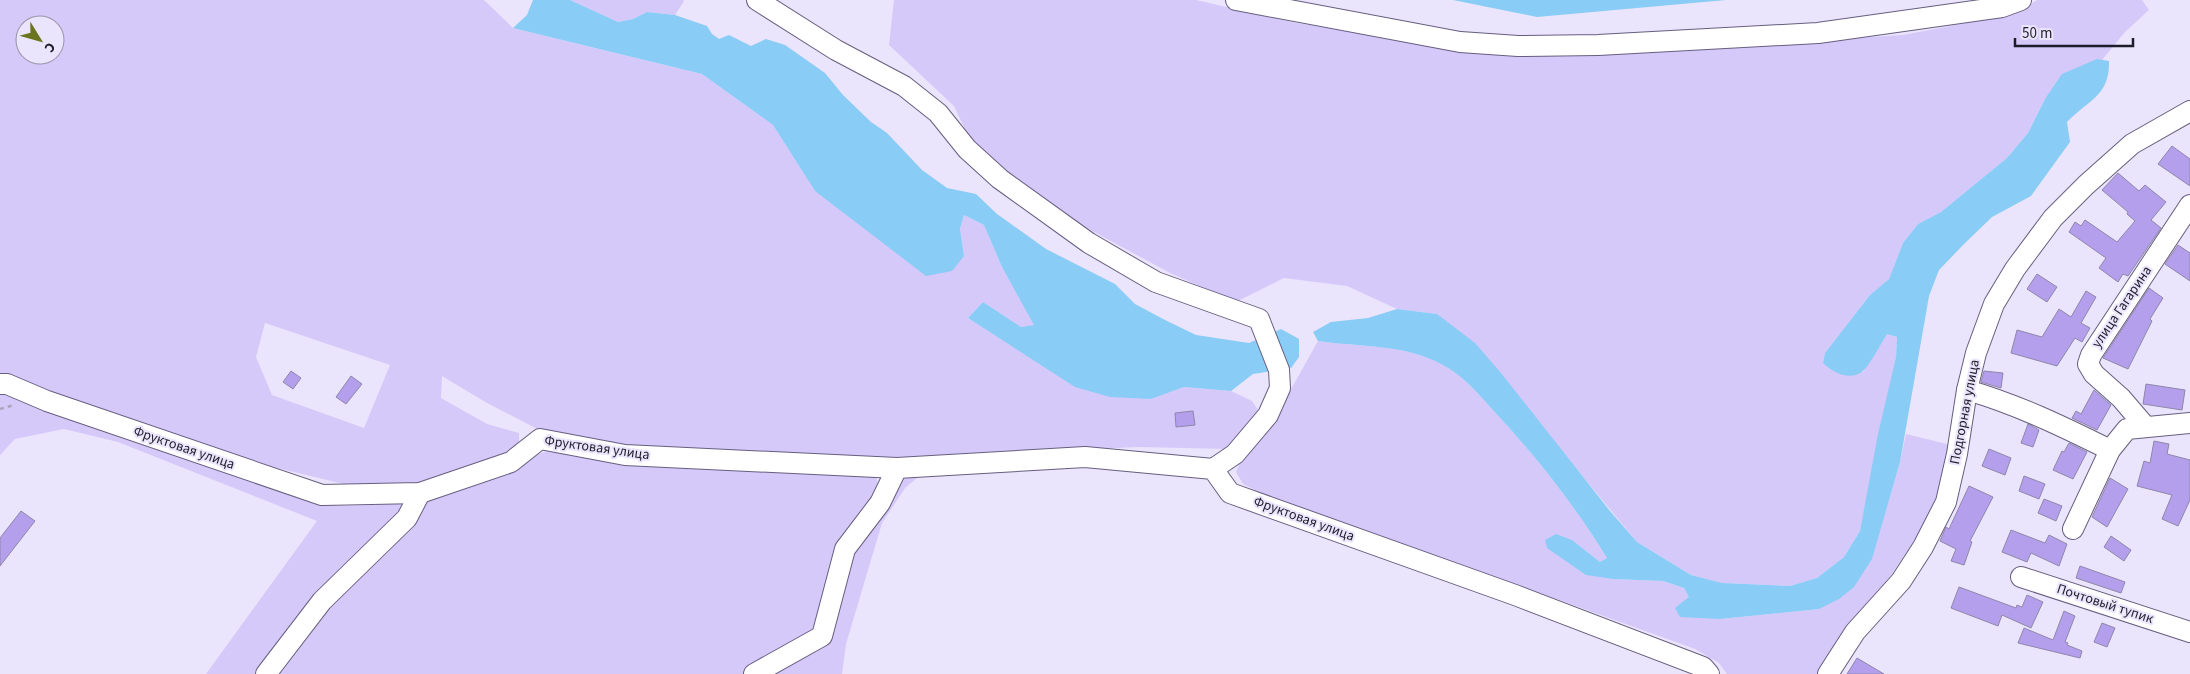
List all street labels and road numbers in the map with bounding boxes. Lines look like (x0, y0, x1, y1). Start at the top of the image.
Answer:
street label: улица Гагарина (2087, 262, 2157, 352)
street label: Подгорная улица (1945, 358, 1985, 466)
street label: Фруктовая улица (131, 421, 237, 475)
street label: Фруктовая улица (543, 431, 651, 465)
street label: Фруктовая улица (1251, 491, 1357, 547)
street label: Почтовый тупик (2054, 579, 2156, 629)

